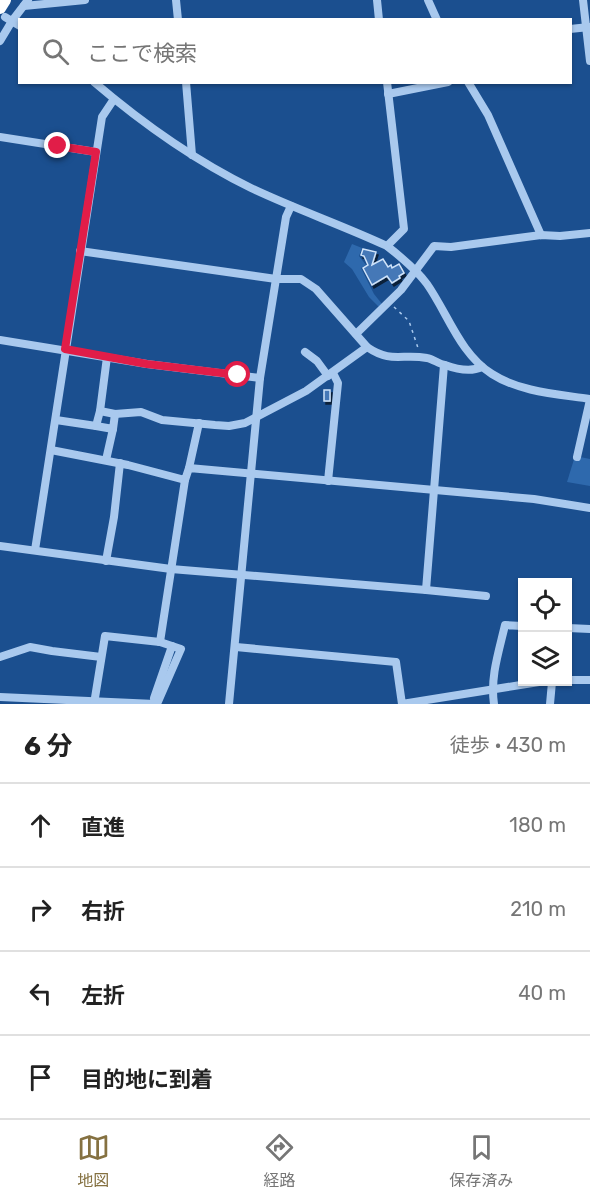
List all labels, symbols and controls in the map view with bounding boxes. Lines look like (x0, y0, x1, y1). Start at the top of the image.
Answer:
search box (18, 18, 572, 84)
icon: search (39, 35, 72, 68)
text: ここで検索 (87, 40, 197, 67)
route end (44, 132, 70, 158)
route start (224, 361, 250, 387)
map controls (518, 578, 572, 686)
button: locate (518, 578, 572, 632)
button: layers (518, 632, 572, 686)
text: 6 分 (24, 731, 72, 762)
text: 徒歩 · 430 m (450, 733, 566, 757)
icon: ahead (24, 809, 57, 842)
text: 180 m (509, 813, 566, 837)
text: 直進 (81, 814, 125, 841)
icon: right (24, 893, 57, 926)
text: 210 m (510, 897, 566, 921)
text: 右折 (81, 898, 125, 925)
icon: left (24, 977, 57, 1010)
text: 40 m (518, 981, 566, 1005)
text: 左折 (81, 982, 125, 1009)
icon: arrive (24, 1061, 57, 1094)
text: 目的地に到着 (81, 1066, 213, 1093)
tab: 地図 (77, 1131, 110, 1191)
tab: 経路 (263, 1131, 296, 1191)
tab: 保存済み (449, 1131, 513, 1191)

